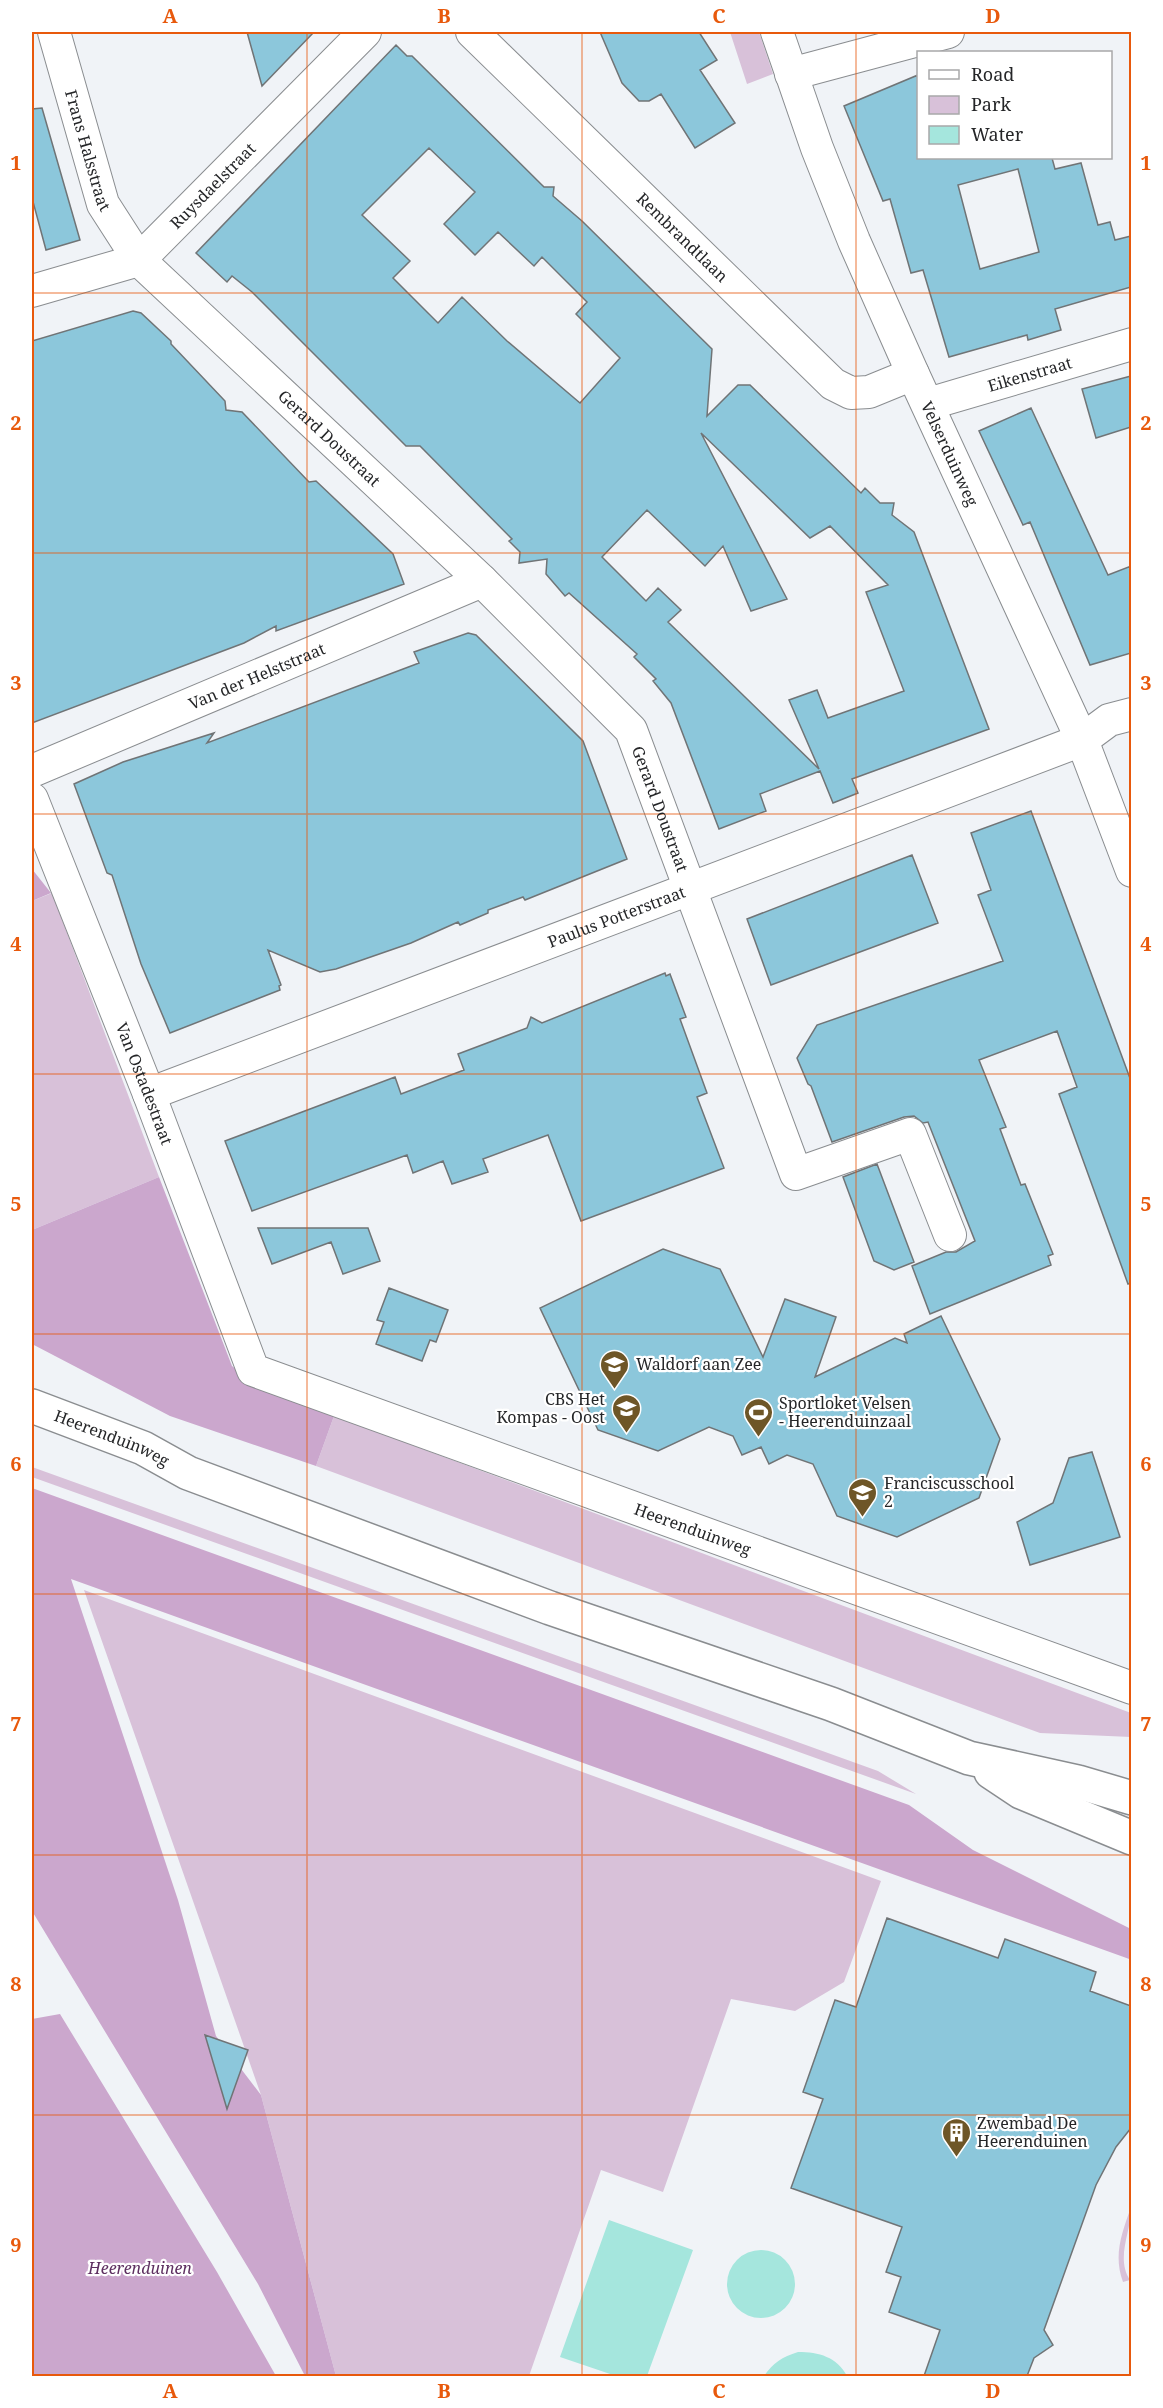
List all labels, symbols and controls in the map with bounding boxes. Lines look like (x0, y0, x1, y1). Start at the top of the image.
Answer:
text: A (162, 2, 178, 29)
text: B (437, 2, 451, 29)
text: C (712, 2, 726, 29)
text: D (985, 2, 1001, 29)
legend (917, 51, 1112, 159)
text: Road (971, 62, 1014, 86)
street label: Frans Halsstraat (60, 87, 116, 216)
text: Park (971, 92, 1011, 116)
text: Water (971, 122, 1024, 146)
street label: Ruysdaelstraat (165, 138, 260, 234)
text: 1 (10, 149, 22, 176)
text: 1 (1140, 149, 1152, 176)
street label: Rembrandtlaan (632, 188, 733, 287)
street label: Eikenstraat (985, 351, 1075, 397)
street label: Gerard Doustraat (273, 385, 385, 492)
street label: Velserduinweg (916, 398, 984, 510)
text: 2 (10, 409, 22, 436)
text: 2 (1140, 409, 1152, 436)
street label: Van der Helststraat (185, 637, 329, 715)
text: 3 (10, 669, 22, 696)
text: 3 (1140, 669, 1152, 696)
street label: Gerard Doustraat (627, 743, 694, 875)
street label: Paulus Potterstraat (545, 880, 689, 953)
text: 4 (10, 930, 22, 957)
text: 4 (1140, 930, 1152, 957)
street label: Van Ostadestraat (111, 1019, 178, 1148)
text: 5 (10, 1190, 22, 1217)
text: 5 (1140, 1190, 1152, 1217)
school or university icon: Waldorf aan Zee (599, 1348, 631, 1390)
place label: Waldorf aan Zee (636, 1353, 761, 1375)
place label: CBS Het Kompas - Oost (496, 1388, 605, 1428)
school or university icon: CBS Het Kompas - Oost (610, 1392, 642, 1434)
place label: Sportloket Velsen - Heerenduinzaal (779, 1392, 911, 1432)
sports icon: Sportloket Velsen - Heerenduinzaal (742, 1396, 774, 1438)
street label: Heerenduinweg (51, 1404, 174, 1472)
text: 6 (10, 1450, 22, 1477)
text: 6 (1140, 1450, 1152, 1477)
place label: Franciscusschool 2 (884, 1472, 1014, 1512)
school or university icon: Franciscusschool 2 (847, 1476, 879, 1518)
street label: Heerenduinweg (631, 1498, 755, 1560)
text: 7 (10, 1710, 22, 1737)
text: 7 (1140, 1710, 1152, 1737)
text: 8 (10, 1970, 22, 1997)
text: 8 (1140, 1970, 1152, 1997)
place label: Zwembad De Heerenduinen (977, 2112, 1088, 2152)
building icon: Zwembad De Heerenduinen (940, 2116, 972, 2158)
text: 9 (10, 2231, 22, 2258)
text: 9 (1140, 2231, 1152, 2258)
park label: Heerenduinen (87, 2257, 192, 2279)
text: A (162, 2377, 178, 2404)
text: B (437, 2377, 451, 2404)
text: C (712, 2377, 726, 2404)
text: D (985, 2377, 1001, 2404)

